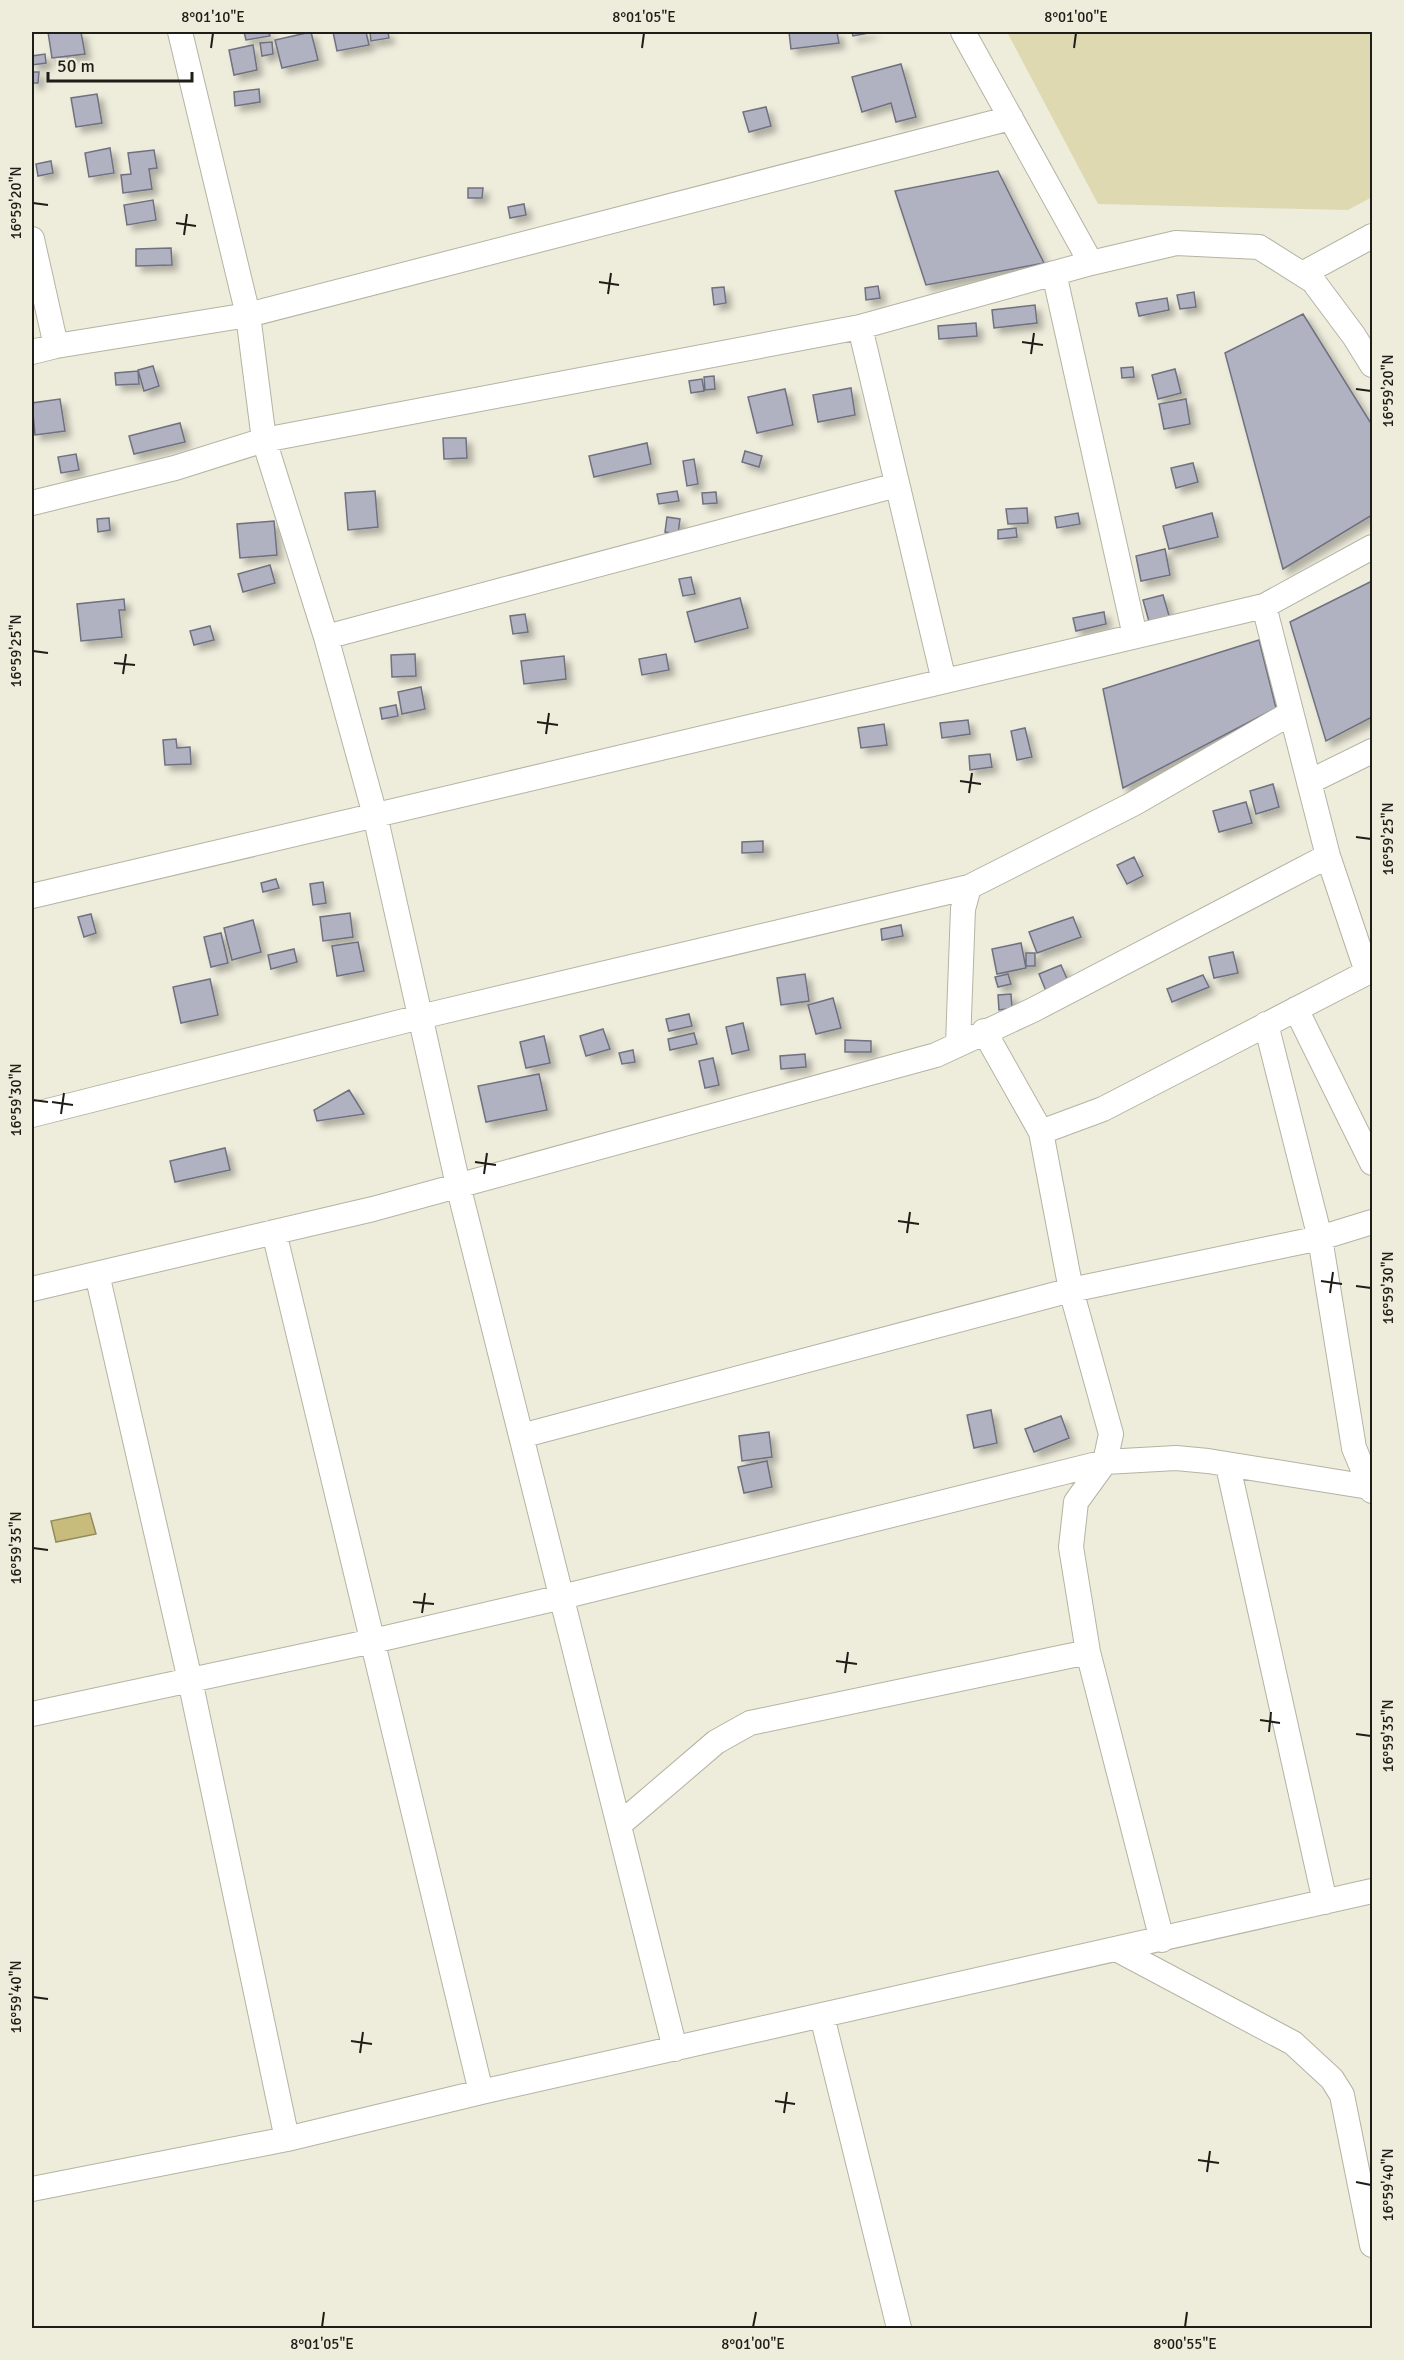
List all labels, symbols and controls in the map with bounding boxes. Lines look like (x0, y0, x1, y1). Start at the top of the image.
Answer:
text: 8°01'10"E (181, 8, 245, 26)
text: 8°01'05"E (612, 8, 676, 26)
text: 8°01'00"E (1044, 8, 1108, 26)
scale bar (48, 45, 192, 83)
text: 50 m (57, 55, 95, 77)
text: 16°59'20"N (7, 166, 25, 240)
text: 16°59'20"N (1379, 354, 1397, 428)
text: 16°59'25"N (7, 614, 25, 688)
text: 16°59'25"N (1379, 802, 1397, 876)
text: 16°59'30"N (7, 1063, 25, 1137)
text: 16°59'30"N (1379, 1251, 1397, 1325)
text: 16°59'35"N (7, 1511, 25, 1585)
text: 16°59'35"N (1379, 1699, 1397, 1773)
text: 16°59'40"N (7, 1960, 25, 2034)
text: 16°59'40"N (1379, 2148, 1397, 2222)
text: 8°01'05"E (290, 2335, 354, 2353)
text: 8°01'00"E (721, 2335, 785, 2353)
text: 8°00'55"E (1153, 2335, 1217, 2353)

